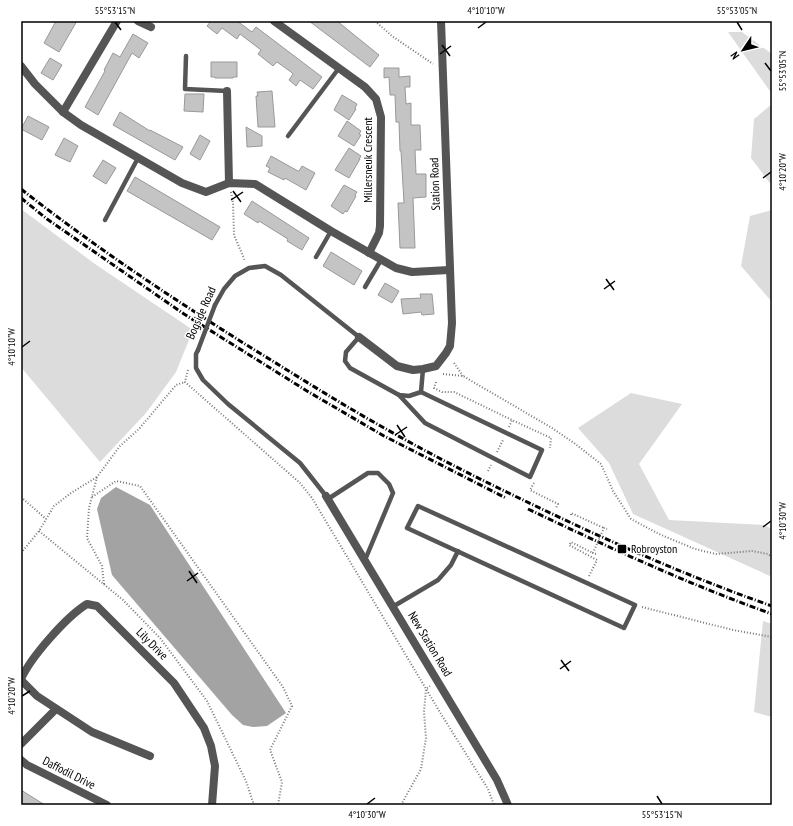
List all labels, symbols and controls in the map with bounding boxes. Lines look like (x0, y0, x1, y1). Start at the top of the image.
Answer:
text: 55°53'15"N (95, 4, 135, 17)
text: 4°10'10"W (467, 4, 505, 17)
text: 55°53'05"N (717, 4, 757, 17)
north arrow (723, 30, 763, 70)
text: N (727, 49, 742, 62)
text: 55°53'05"N (776, 51, 789, 91)
street label: Millersneuk Crescent (360, 116, 375, 203)
text: 4°10'20"W (776, 153, 789, 191)
street label: Station Road (426, 157, 443, 211)
street label: Bogside Road (182, 284, 219, 341)
text: 4°10'10"W (5, 328, 18, 366)
text: 4°10'30"W (776, 502, 789, 540)
place label: Robroyston (631, 541, 677, 556)
marker: Robroyston (616, 543, 628, 555)
street label: New Station Road (405, 608, 456, 679)
street label: Lily Drive (133, 625, 171, 663)
text: 4°10'20"W (5, 677, 18, 715)
street label: Daffodil Drive (40, 753, 98, 792)
text: 4°10'30"W (348, 808, 386, 821)
text: 55°53'15"N (642, 808, 682, 821)

